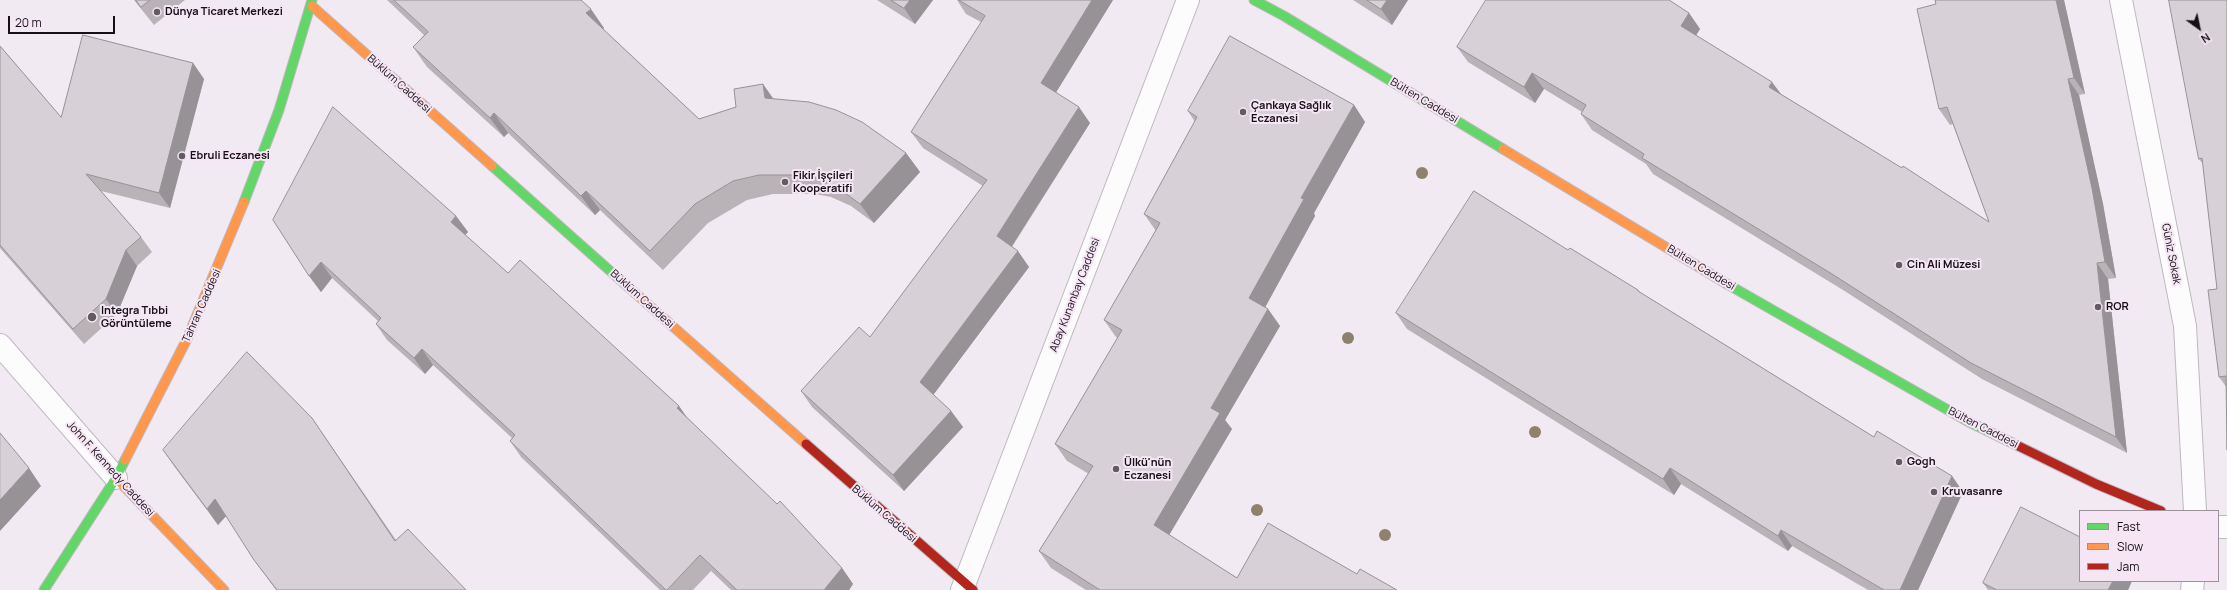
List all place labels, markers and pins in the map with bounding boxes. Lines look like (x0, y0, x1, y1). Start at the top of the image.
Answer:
place label: Dünya Ticaret Merkezi (165, 5, 283, 19)
marker: Dünya Ticaret Merkezi (152, 7, 162, 17)
place label: Çankaya Sağlık Eczanesi (1251, 99, 1331, 125)
marker: Çankaya Sağlık Eczanesi (1238, 107, 1248, 117)
place label: Ebruli Eczanesi (190, 149, 270, 163)
marker: Ebruli Eczanesi (177, 151, 187, 161)
place label: Fikir İşçileri Kooperatifi (793, 169, 853, 195)
marker: Fikir İşçileri Kooperatifi (780, 177, 790, 187)
place label: Cin Ali Müzesi (1907, 258, 1980, 272)
marker: Cin Ali Müzesi (1894, 260, 1904, 270)
place label: ROR (2106, 300, 2129, 314)
marker: ROR (2093, 302, 2103, 312)
place label: Integra Tıbbi Görüntüleme (101, 304, 172, 330)
marker: Integra Tıbbi Görüntüleme (86, 311, 98, 323)
place label: Gogh (1907, 455, 1936, 469)
place label: Ülkü'nün Eczanesi (1124, 456, 1171, 482)
marker: Gogh (1894, 457, 1904, 467)
marker: Ülkü'nün Eczanesi (1111, 464, 1121, 474)
place label: Kruvasanre (1942, 485, 2003, 499)
marker: Kruvasanre (1929, 487, 1939, 497)

